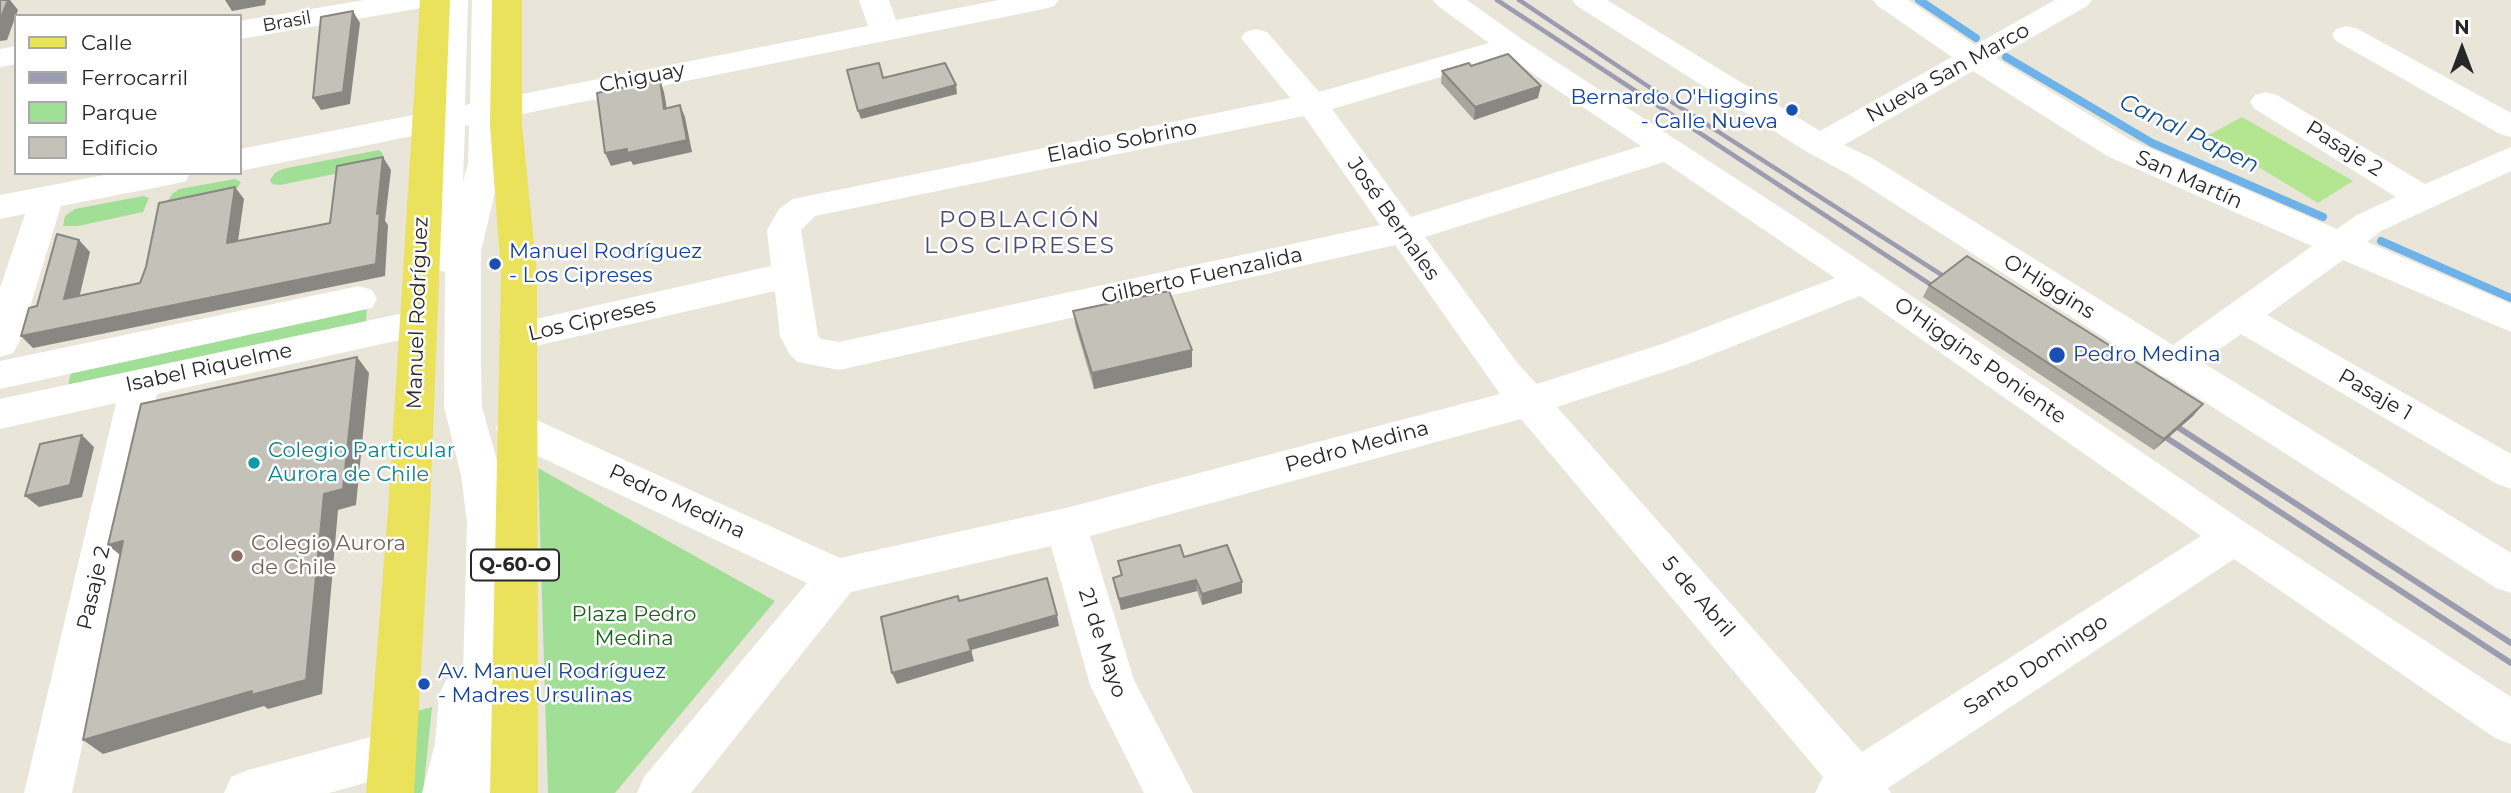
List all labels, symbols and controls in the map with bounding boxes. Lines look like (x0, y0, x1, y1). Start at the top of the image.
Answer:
street label: Brasil (261, 7, 313, 37)
legend (14, 14, 242, 175)
north arrow (2427, 14, 2497, 84)
text: N (2454, 16, 2470, 39)
street label: Nueva San Marco (1862, 18, 2034, 128)
text: Calle (81, 30, 132, 55)
street label: Chiguay (597, 57, 687, 99)
text: Ferrocarril (81, 65, 188, 90)
place label: Bernardo O'Higgins - Calle Nueva (1570, 85, 1778, 135)
water label: Canal Papen (2115, 88, 2263, 180)
text: Parque (81, 100, 157, 125)
marker: Bernardo O'Higgins - Calle Nueva (1784, 102, 1800, 118)
street label: Eladio Sobrino (1045, 115, 1199, 169)
street label: Pasaje 2 (2301, 116, 2387, 182)
text: Edificio (81, 135, 158, 160)
street label: San Martín (2132, 145, 2246, 215)
street label: José Bernales (1341, 153, 1445, 285)
district label: POBLACIÓN LOS CIPRESES (926, 206, 1114, 260)
street label: Manuel Rodríguez (402, 216, 434, 410)
place label: Manuel Rodríguez - Los Cipreses (509, 239, 702, 289)
street label: Gilberto Fuenzalida (1099, 242, 1305, 310)
street label: O'Higgins (1999, 249, 2099, 325)
marker: Manuel Rodríguez - Los Cipreses (487, 256, 503, 272)
street label: O'Higgins Poniente (1889, 292, 2071, 430)
street label: Los Cipreses (526, 293, 658, 347)
street label: Isabel Riquelme (123, 338, 295, 398)
place label: Pedro Medina (2073, 342, 2221, 368)
marker: Pedro Medina (2047, 345, 2067, 365)
street label: Pasaje 1 (2333, 364, 2417, 426)
street label: Pedro Medina (1282, 416, 1432, 478)
place label: Colegio Particular Aurora de Chile (268, 438, 455, 488)
marker: Colegio Particular Aurora de Chile (246, 455, 262, 471)
street label: Pedro Medina (605, 459, 749, 545)
place label: Colegio Aurora de Chile (251, 531, 406, 581)
street label: Pasaje 2 (72, 543, 116, 633)
marker: Colegio Aurora de Chile (229, 548, 245, 564)
road number: Q-60-O (471, 550, 559, 580)
street label: 5 de Abril (1656, 552, 1740, 642)
street label: 21 de Mayo (1072, 585, 1132, 701)
park label: Plaza Pedro Medina (572, 602, 696, 652)
street label: Santo Domingo (1959, 609, 2113, 721)
place label: Av. Manuel Rodríguez - Madres Ursulinas (438, 659, 666, 709)
marker: Av. Manuel Rodríguez - Madres Ursulinas (416, 676, 432, 692)

